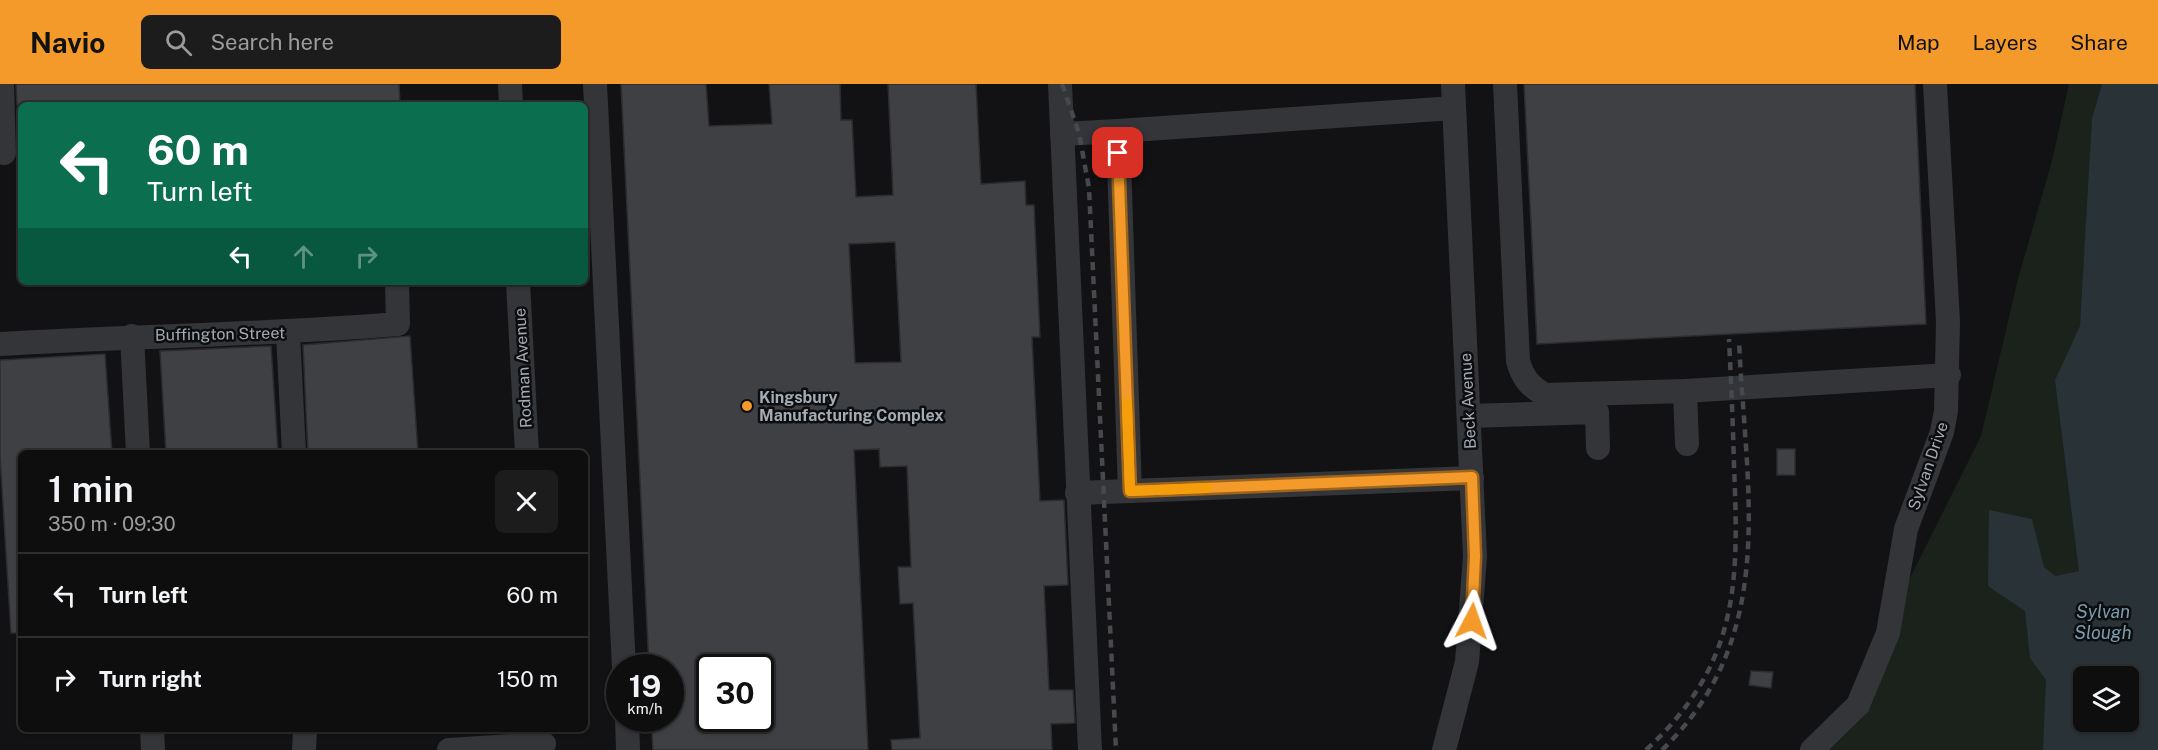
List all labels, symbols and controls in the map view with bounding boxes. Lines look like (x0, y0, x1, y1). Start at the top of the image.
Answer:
search box (141, 15, 561, 69)
text: Navio (30, 26, 105, 59)
icon: search (162, 26, 195, 59)
text: Search here (210, 29, 334, 55)
text: Map (1897, 30, 1940, 55)
text: Layers (1973, 30, 2037, 55)
text: Share (2070, 30, 2128, 55)
text: 60 m (147, 125, 249, 174)
icon: left (48, 126, 126, 204)
pin (1092, 127, 1143, 178)
icon: arrive (1101, 136, 1134, 169)
text: Turn left (147, 175, 253, 207)
icon: left (224, 240, 257, 273)
icon: ahead (287, 240, 320, 273)
icon: right (350, 240, 383, 273)
street label: Rodman Avenue (510, 308, 536, 428)
street label: Buffington Street (155, 323, 285, 345)
street label: Beck Avenue (1456, 352, 1480, 450)
place label: Kingsbury Manufacturing Complex (759, 388, 944, 425)
marker: Kingsbury Manufacturing Complex (740, 399, 754, 413)
street label: Sylvan Drive (1904, 419, 1952, 513)
text: 1 min (48, 468, 134, 510)
button: close (495, 470, 558, 533)
text: 350 m · 09:30 (48, 512, 176, 536)
icon: left (48, 579, 81, 612)
text: Turn left (99, 582, 188, 608)
text: 60 m (507, 582, 558, 608)
position arrow (1440, 589, 1504, 653)
water label: Sylvan Slough (2074, 601, 2132, 643)
speed limit sign: 30 (696, 654, 774, 732)
icon: right (48, 663, 81, 696)
text: Turn right (99, 666, 202, 692)
text: 150 m (497, 666, 558, 692)
map controls (2073, 666, 2139, 732)
button: layers (2073, 666, 2139, 732)
text: 19 (629, 668, 661, 704)
text: km/h (627, 700, 663, 717)

